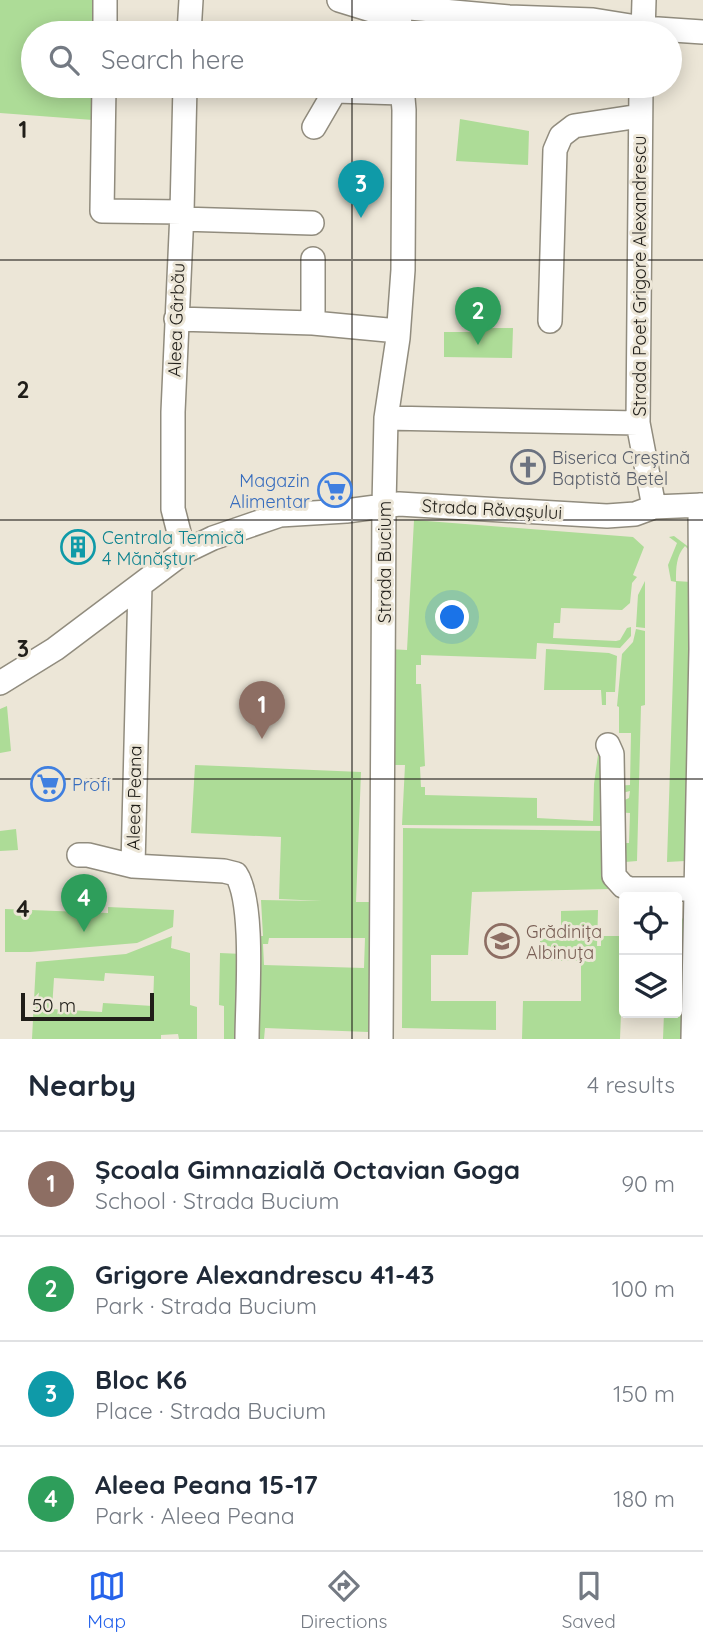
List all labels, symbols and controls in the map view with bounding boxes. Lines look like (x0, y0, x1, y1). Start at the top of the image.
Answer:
search box (21, 21, 682, 98)
icon: search (45, 41, 83, 79)
text: Search here (101, 43, 245, 76)
text: 1 (19, 115, 27, 144)
street label: Strada Poet Grigore Alexandrescu (628, 135, 651, 417)
pin: 3 (338, 160, 384, 218)
street label: Aleea Gârbău (163, 262, 189, 378)
pin: 2 (455, 287, 501, 345)
text: 2 (16, 375, 30, 404)
place label: Biserica Creștină Baptistă Betel (552, 446, 690, 490)
church icon: Biserica Creștină Baptistă Betel (509, 448, 547, 486)
place label: Magazin Alimentar (229, 469, 310, 513)
supermarket icon: Magazin Alimentar (316, 471, 354, 509)
street label: Strada Răvașului (421, 494, 563, 524)
street label: Strada Bucium (373, 501, 396, 623)
place label: Centrala Termică 4 Mănăștur (102, 526, 244, 570)
building icon: Centrala Termică 4 Mănăștur (59, 528, 97, 566)
your location (435, 600, 469, 634)
text: 3 (17, 634, 29, 663)
pin: 1 (239, 681, 285, 739)
street label: Aleea Peana (122, 745, 146, 851)
supermarket icon: Profi (29, 765, 67, 803)
place label: Profi (72, 773, 110, 796)
pin: 4 (61, 874, 107, 932)
map controls (619, 892, 682, 1018)
button: locate (619, 892, 682, 955)
text: 4 (16, 894, 30, 923)
place label: Grădinița Albinuța (526, 920, 602, 964)
school or university icon: Grădinița Albinuța (483, 922, 521, 960)
button: layers (619, 955, 682, 1018)
scale bar (21, 990, 154, 1022)
text: 50 m (32, 993, 76, 1017)
text: Nearby (28, 1066, 136, 1104)
text: 4 results (587, 1070, 675, 1099)
text: Școala Gimnazială Octavian Goga (95, 1153, 520, 1186)
text: 1 (47, 1169, 55, 1198)
text: 90 m (621, 1169, 675, 1198)
text: School · Strada Bucium (95, 1186, 339, 1215)
text: Grigore Alexandrescu 41-43 (95, 1258, 434, 1291)
text: 2 (44, 1274, 58, 1303)
text: 100 m (612, 1274, 675, 1303)
text: Park · Strada Bucium (95, 1291, 317, 1320)
text: Bloc K6 (95, 1363, 187, 1396)
text: 3 (45, 1379, 57, 1408)
text: 150 m (613, 1379, 675, 1408)
text: Place · Strada Bucium (95, 1396, 326, 1425)
text: Aleea Peana 15-17 (95, 1468, 318, 1501)
text: 4 (44, 1484, 58, 1513)
text: 180 m (613, 1484, 675, 1513)
text: Park · Aleea Peana (95, 1501, 295, 1530)
tab: Map (87, 1567, 126, 1633)
tab: Directions (300, 1567, 387, 1633)
tab: Saved (562, 1567, 616, 1633)

